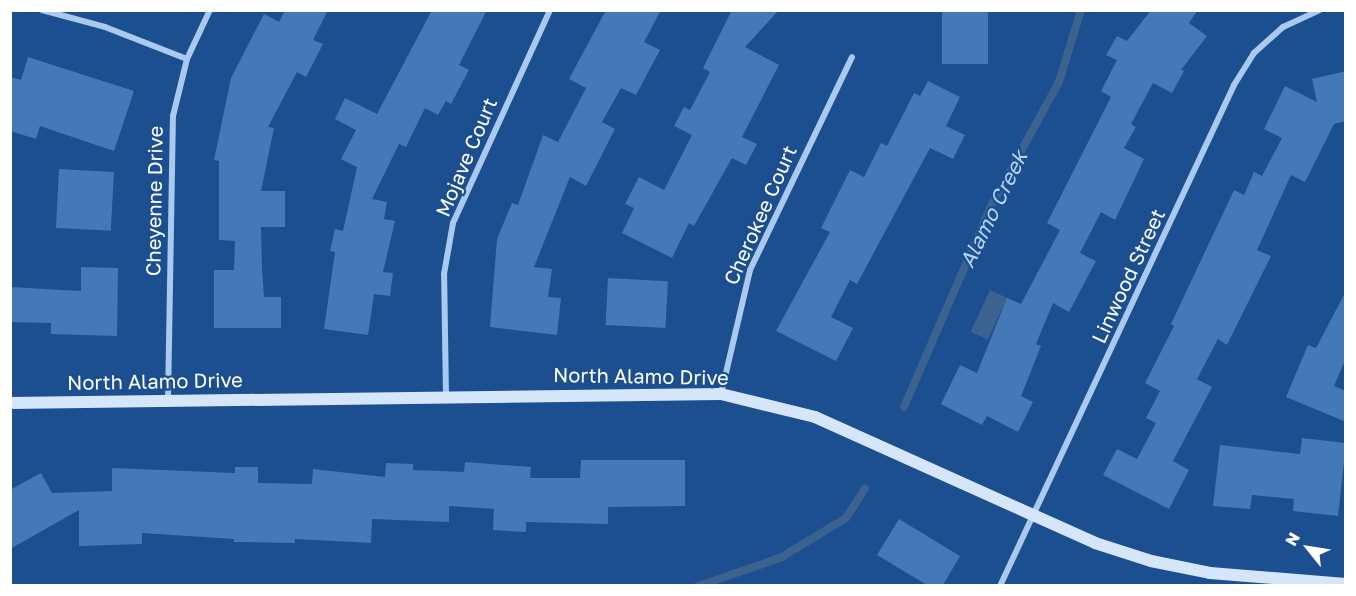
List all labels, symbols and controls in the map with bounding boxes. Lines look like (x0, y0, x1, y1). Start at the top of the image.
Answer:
street label: Mojave Court (430, 94, 502, 220)
street label: Cheyenne Drive (141, 126, 167, 276)
street label: Cherokee Court (719, 142, 801, 288)
water label: Alamo Creek (954, 146, 1032, 272)
street label: Linwood Street (1086, 205, 1170, 347)
street label: North Alamo Drive (553, 362, 729, 390)
street label: North Alamo Drive (67, 367, 243, 395)
north arrow (1278, 518, 1338, 578)
text: N (1281, 529, 1304, 549)

